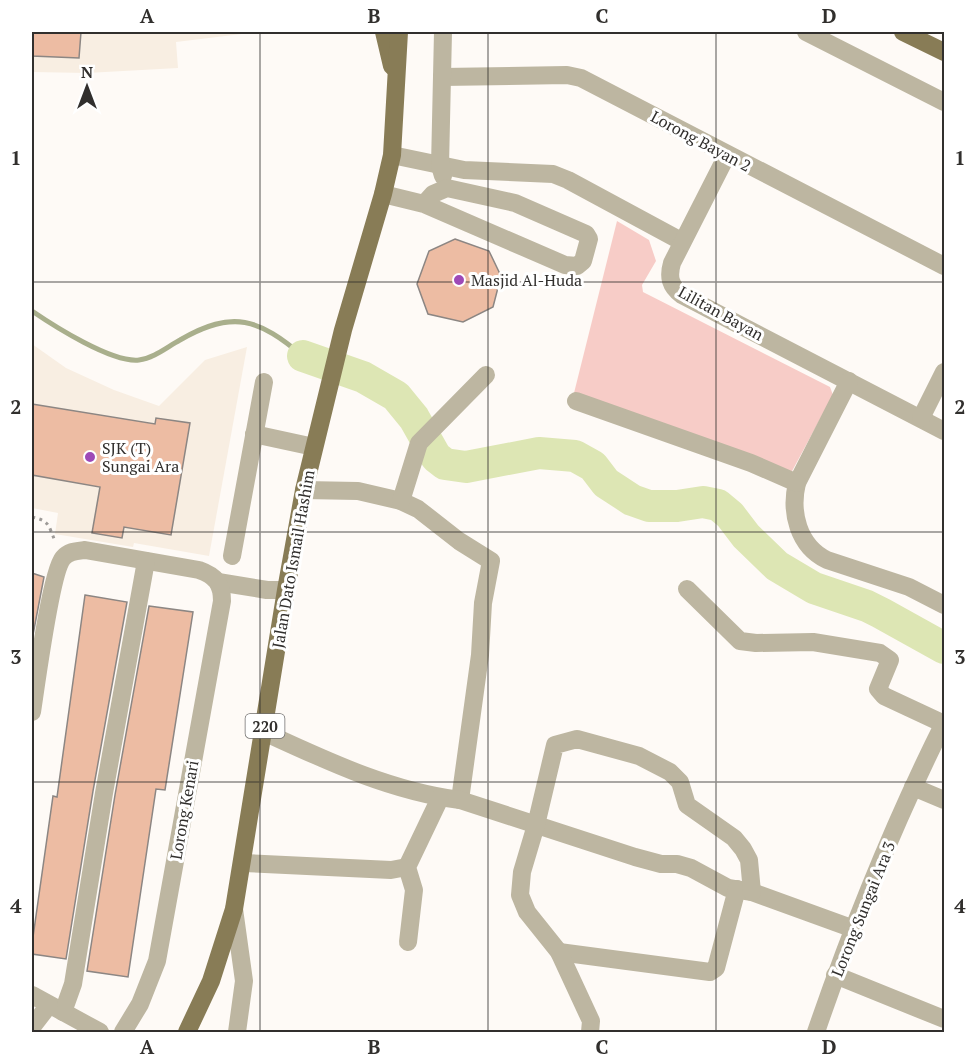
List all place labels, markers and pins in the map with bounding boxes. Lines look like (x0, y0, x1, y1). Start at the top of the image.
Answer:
place label: Masjid Al-Huda (471, 269, 582, 291)
marker: Masjid Al-Huda (452, 273, 466, 287)
place label: SJK (T) Sungai Ara (102, 437, 179, 477)
marker: SJK (T) Sungai Ara (83, 450, 97, 464)

